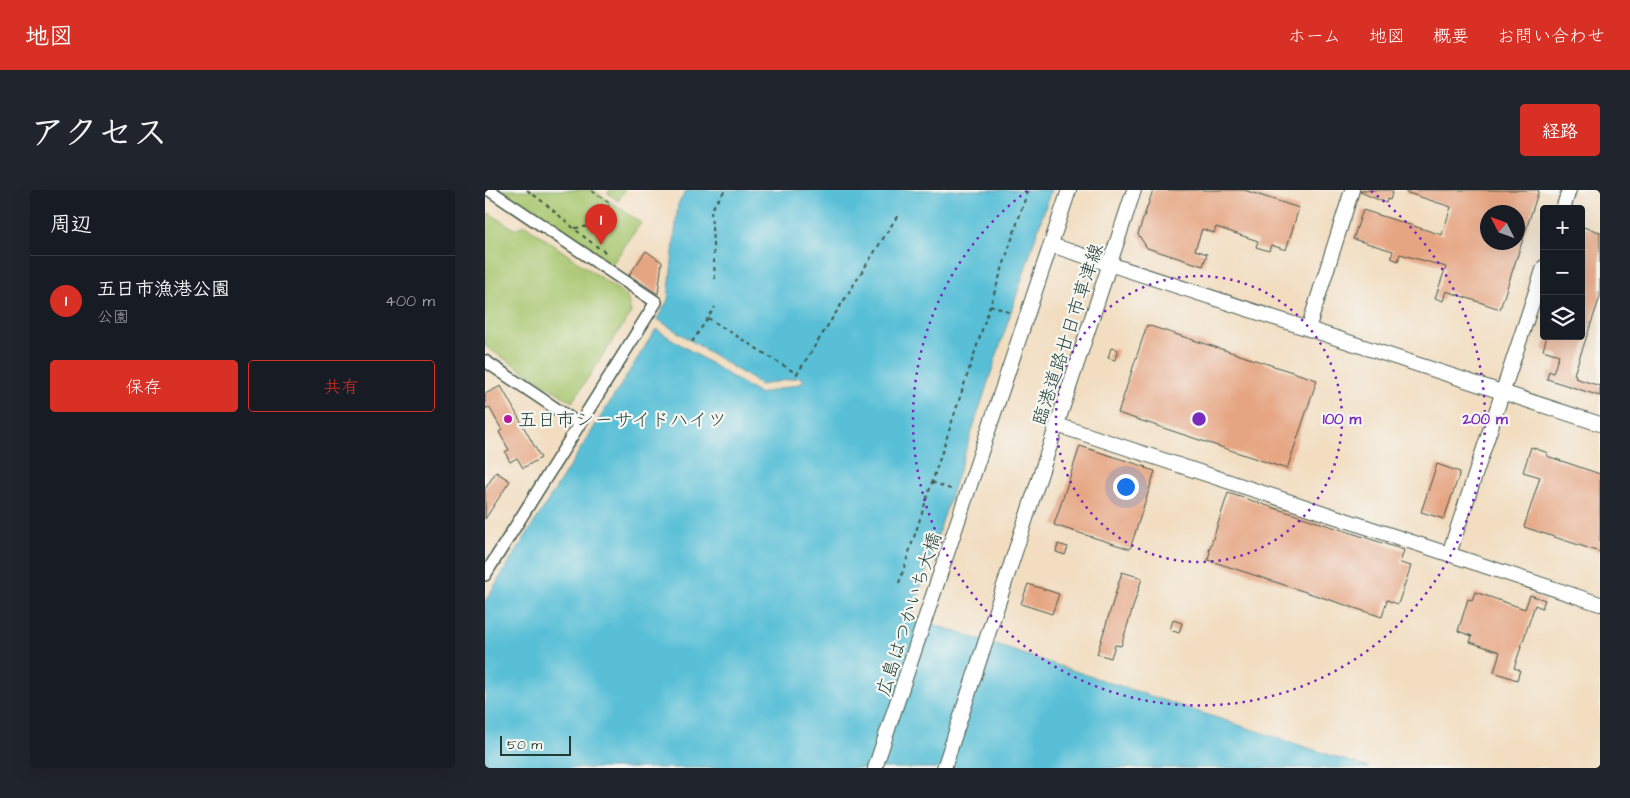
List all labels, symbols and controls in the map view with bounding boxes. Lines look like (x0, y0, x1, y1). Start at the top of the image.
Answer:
text: 地図 (25, 20, 73, 54)
text: ホーム (1288, 24, 1341, 49)
text: 地図 (1369, 24, 1405, 49)
text: 概要 (1433, 24, 1469, 49)
text: お問い合わせ (1497, 24, 1605, 49)
button: 経路 (1520, 104, 1600, 156)
text: アクセス (30, 109, 168, 158)
pin: 1 (585, 204, 617, 245)
north arrow (1480, 205, 1525, 250)
map controls (1540, 205, 1585, 340)
button: + (1540, 205, 1585, 250)
text: 周辺 (50, 210, 92, 239)
street label: 臨港道路廿日市草津線 (1026, 240, 1111, 429)
button: − (1540, 250, 1585, 295)
text: 五日市漁港公園 (97, 276, 230, 303)
text: 1 (65, 290, 67, 312)
text: 400 m (385, 290, 435, 312)
button: layers (1540, 295, 1585, 340)
text: 公園 (97, 306, 129, 328)
button: 保存 (50, 360, 238, 412)
button: 共有 (248, 360, 435, 412)
place label: 五日市シーサイドハイツ (518, 407, 727, 434)
text: 100 m (1323, 409, 1362, 430)
text: 200 m (1461, 409, 1508, 430)
centre of rings (1190, 410, 1208, 428)
marker: 五日市シーサイドハイツ (502, 413, 514, 425)
your location (1113, 474, 1139, 500)
street label: 広島はつかいち大橋 (870, 529, 949, 700)
scale bar (500, 733, 571, 756)
text: 50 m (507, 735, 542, 755)

